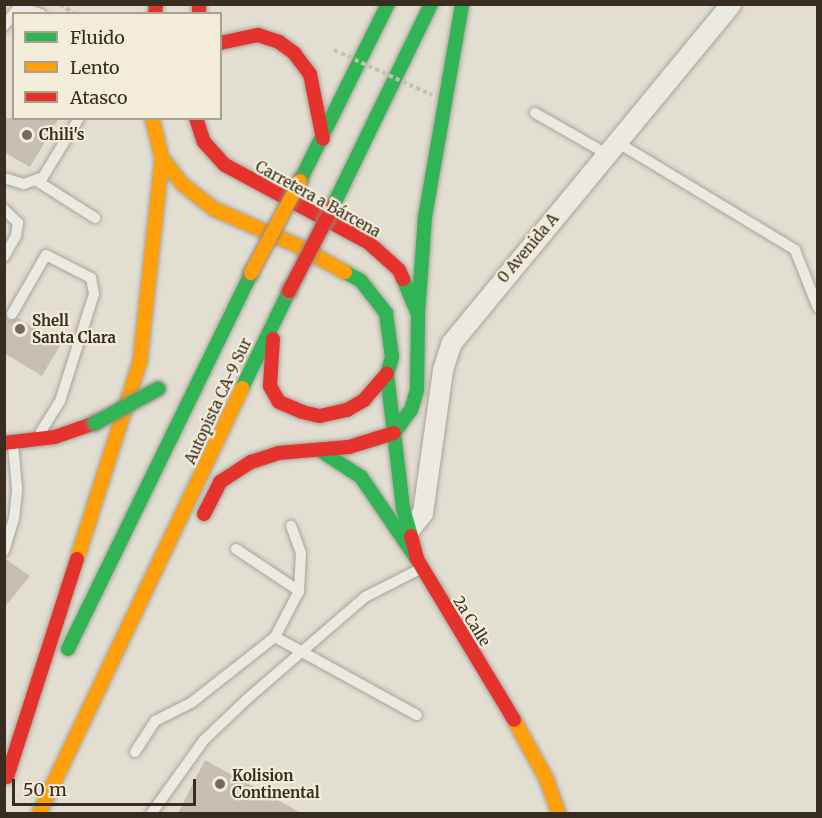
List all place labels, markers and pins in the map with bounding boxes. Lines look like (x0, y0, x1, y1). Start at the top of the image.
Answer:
place label: Chili's (39, 126, 85, 144)
marker: Chili's (20, 128, 34, 142)
place label: Shell Santa Clara (32, 311, 116, 346)
marker: Shell Santa Clara (13, 322, 27, 336)
place label: Kolision Continental (232, 766, 320, 801)
marker: Kolision Continental (213, 777, 227, 791)

